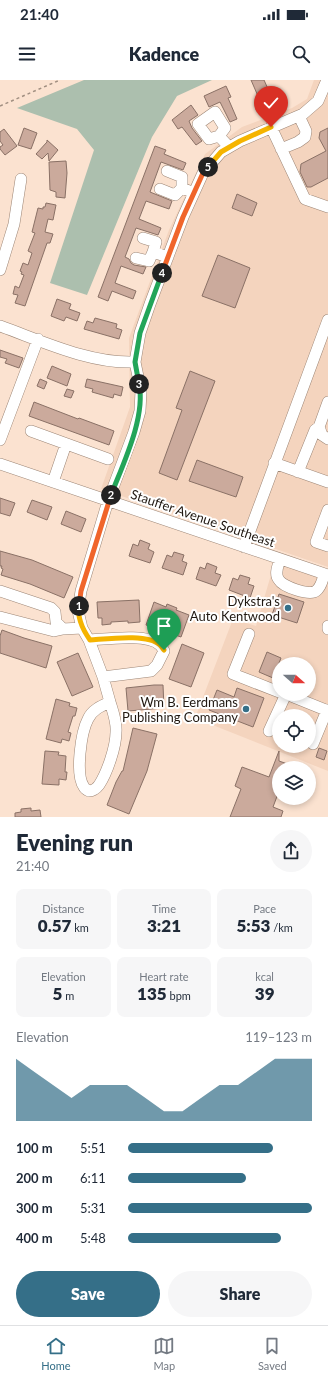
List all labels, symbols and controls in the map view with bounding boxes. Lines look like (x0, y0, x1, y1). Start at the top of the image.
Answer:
text: 21:40 (20, 5, 59, 23)
icon: menu (16, 43, 38, 65)
text: Kadence (129, 43, 199, 65)
icon: search (290, 43, 312, 65)
pin (254, 86, 288, 127)
icon: check (260, 92, 282, 114)
pin: 5 (198, 157, 218, 177)
text: 5 (205, 160, 211, 173)
pin: 4 (152, 263, 172, 283)
text: 4 (159, 266, 165, 279)
pin: 3 (129, 374, 149, 394)
text: 3 (136, 377, 142, 390)
pin: 2 (101, 485, 121, 505)
street label: Stauffer Avenue Southeast (129, 486, 277, 550)
text: 2 (108, 488, 114, 501)
place label: Dykstra's Auto Kentwood (190, 593, 280, 624)
pin: 1 (69, 596, 89, 616)
text: 1 (76, 599, 82, 612)
marker: Dykstra's Auto Kentwood (283, 603, 293, 613)
pin (147, 609, 181, 650)
icon: arrive (153, 615, 175, 637)
north arrow (272, 657, 316, 701)
map controls (272, 657, 316, 805)
place label: Wm B. Eerdmans Publishing Company (122, 694, 238, 725)
marker: Wm B. Eerdmans Publishing Company (241, 704, 251, 714)
button: locate (272, 709, 316, 753)
button: layers (272, 761, 316, 805)
text: Evening run (16, 829, 133, 856)
button: share (270, 830, 312, 872)
text: 21:40 (16, 858, 49, 874)
text: Distance (42, 902, 84, 915)
text: Time (152, 902, 176, 915)
text: Pace (253, 902, 276, 915)
text: 0.57 (38, 915, 71, 936)
text: 3:21 (147, 915, 181, 936)
text: 5:53 (236, 915, 270, 936)
text: km (71, 921, 89, 934)
text: /km (270, 921, 293, 934)
text: Elevation (41, 970, 86, 983)
text: Heart rate (139, 970, 189, 983)
text: kcal (255, 970, 274, 983)
text: 5 (52, 983, 62, 1004)
text: 135 (137, 983, 167, 1004)
text: 39 (255, 983, 275, 1004)
text: m (62, 989, 74, 1002)
text: bpm (167, 989, 191, 1002)
text: Elevation (16, 1029, 69, 1045)
text: 119–123 m (245, 1029, 312, 1045)
text: 100 m (16, 1140, 53, 1156)
text: 5:51 (80, 1140, 106, 1156)
text: 200 m (16, 1170, 53, 1186)
text: 6:11 (80, 1170, 106, 1186)
text: 300 m (16, 1200, 53, 1216)
text: 5:31 (80, 1200, 106, 1216)
text: 400 m (16, 1230, 53, 1246)
text: 5:48 (80, 1230, 106, 1246)
button: Save (16, 1271, 160, 1317)
button: Share (168, 1271, 312, 1317)
tab: Home (41, 1335, 71, 1372)
tab: Map (153, 1335, 175, 1372)
tab: Saved (258, 1335, 287, 1372)

